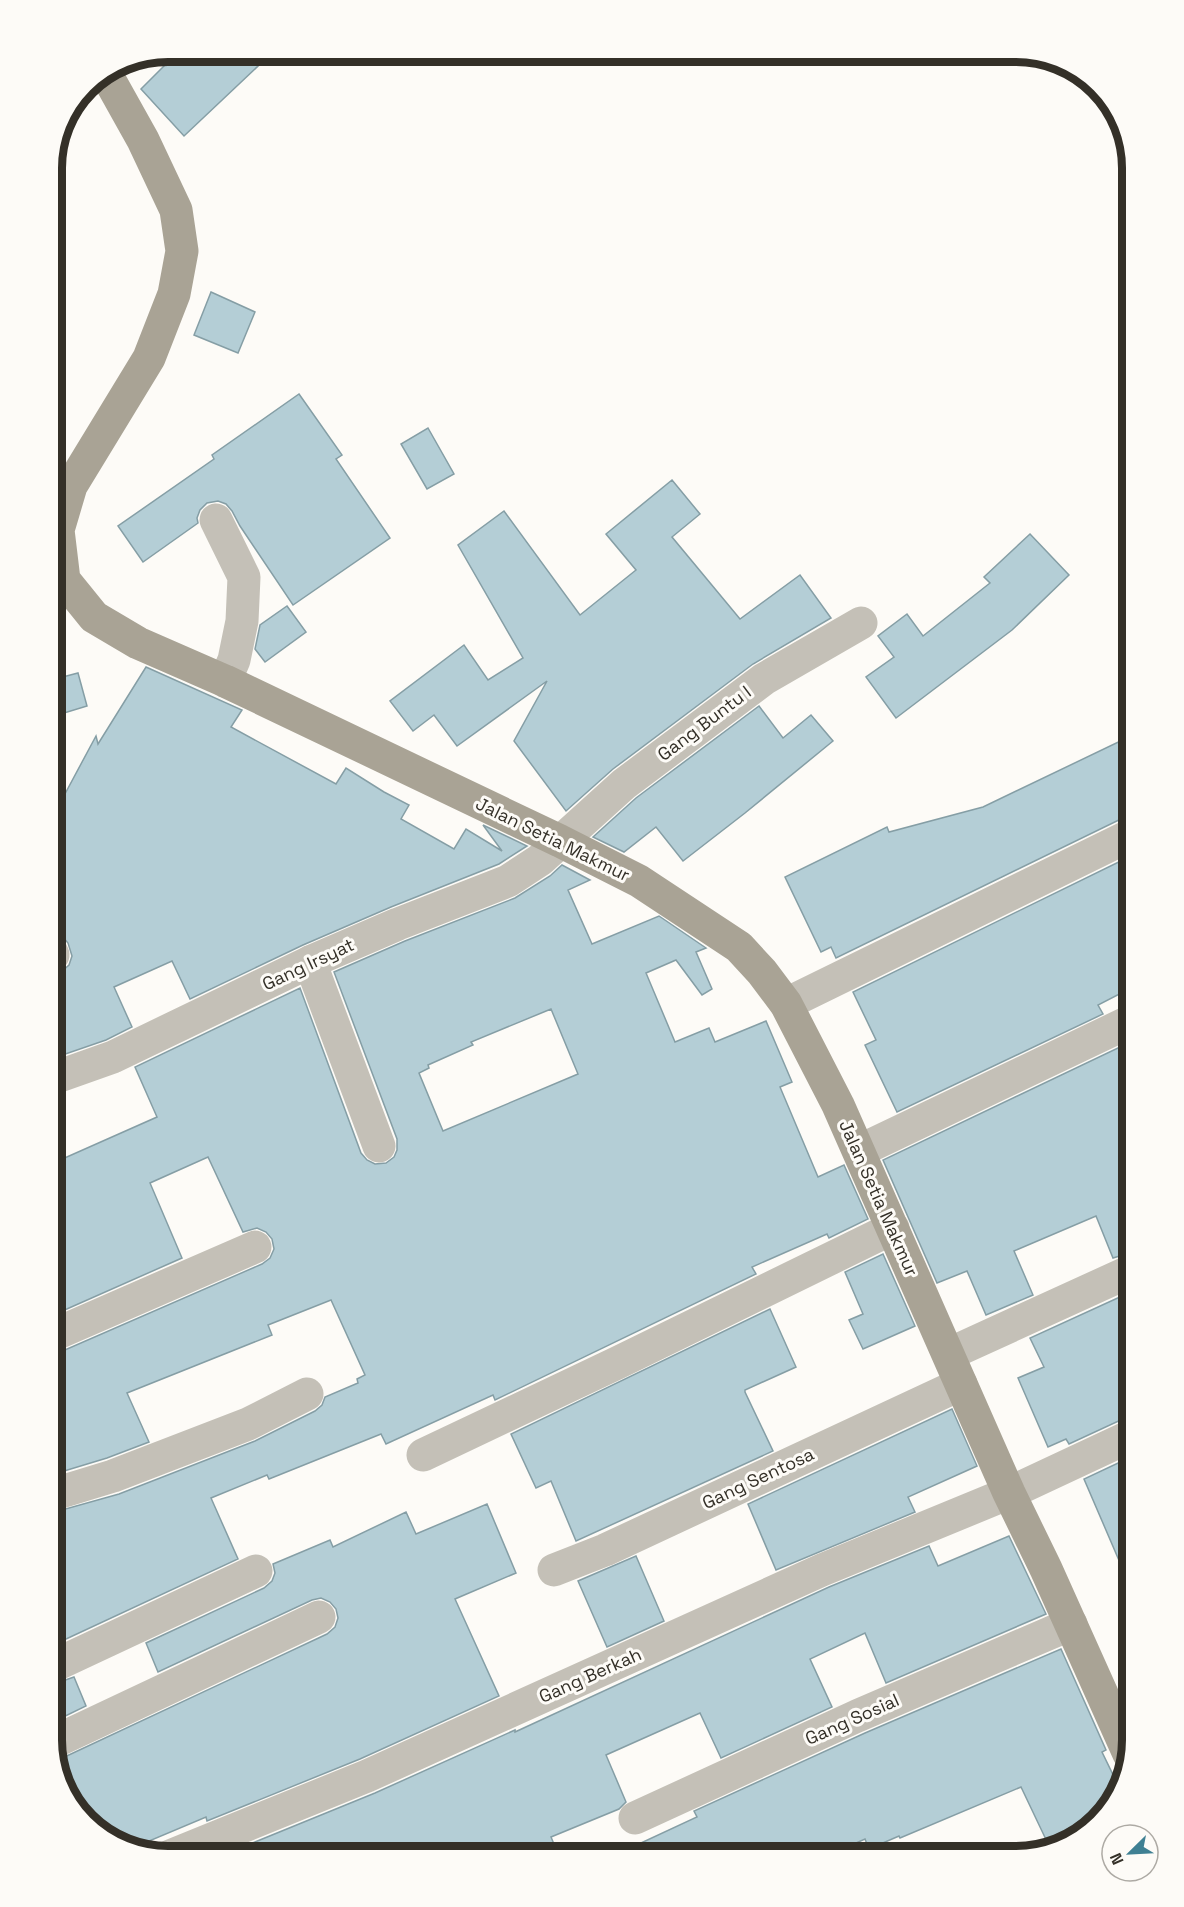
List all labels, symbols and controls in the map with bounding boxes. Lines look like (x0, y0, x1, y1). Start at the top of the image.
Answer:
street label: Gang Buntu I (653, 680, 755, 766)
street label: Jalan Setia Makmur (472, 792, 634, 886)
street label: Gang Irsyat (258, 933, 358, 995)
street label: Jalan Setia Makmur (834, 1116, 924, 1280)
street label: Gang Sentosa (698, 1442, 818, 1514)
street label: Gang Berkah (535, 1642, 645, 1708)
street label: Gang Sosial (802, 1688, 902, 1750)
north arrow (1100, 1823, 1160, 1883)
text: N (1105, 1850, 1129, 1868)

